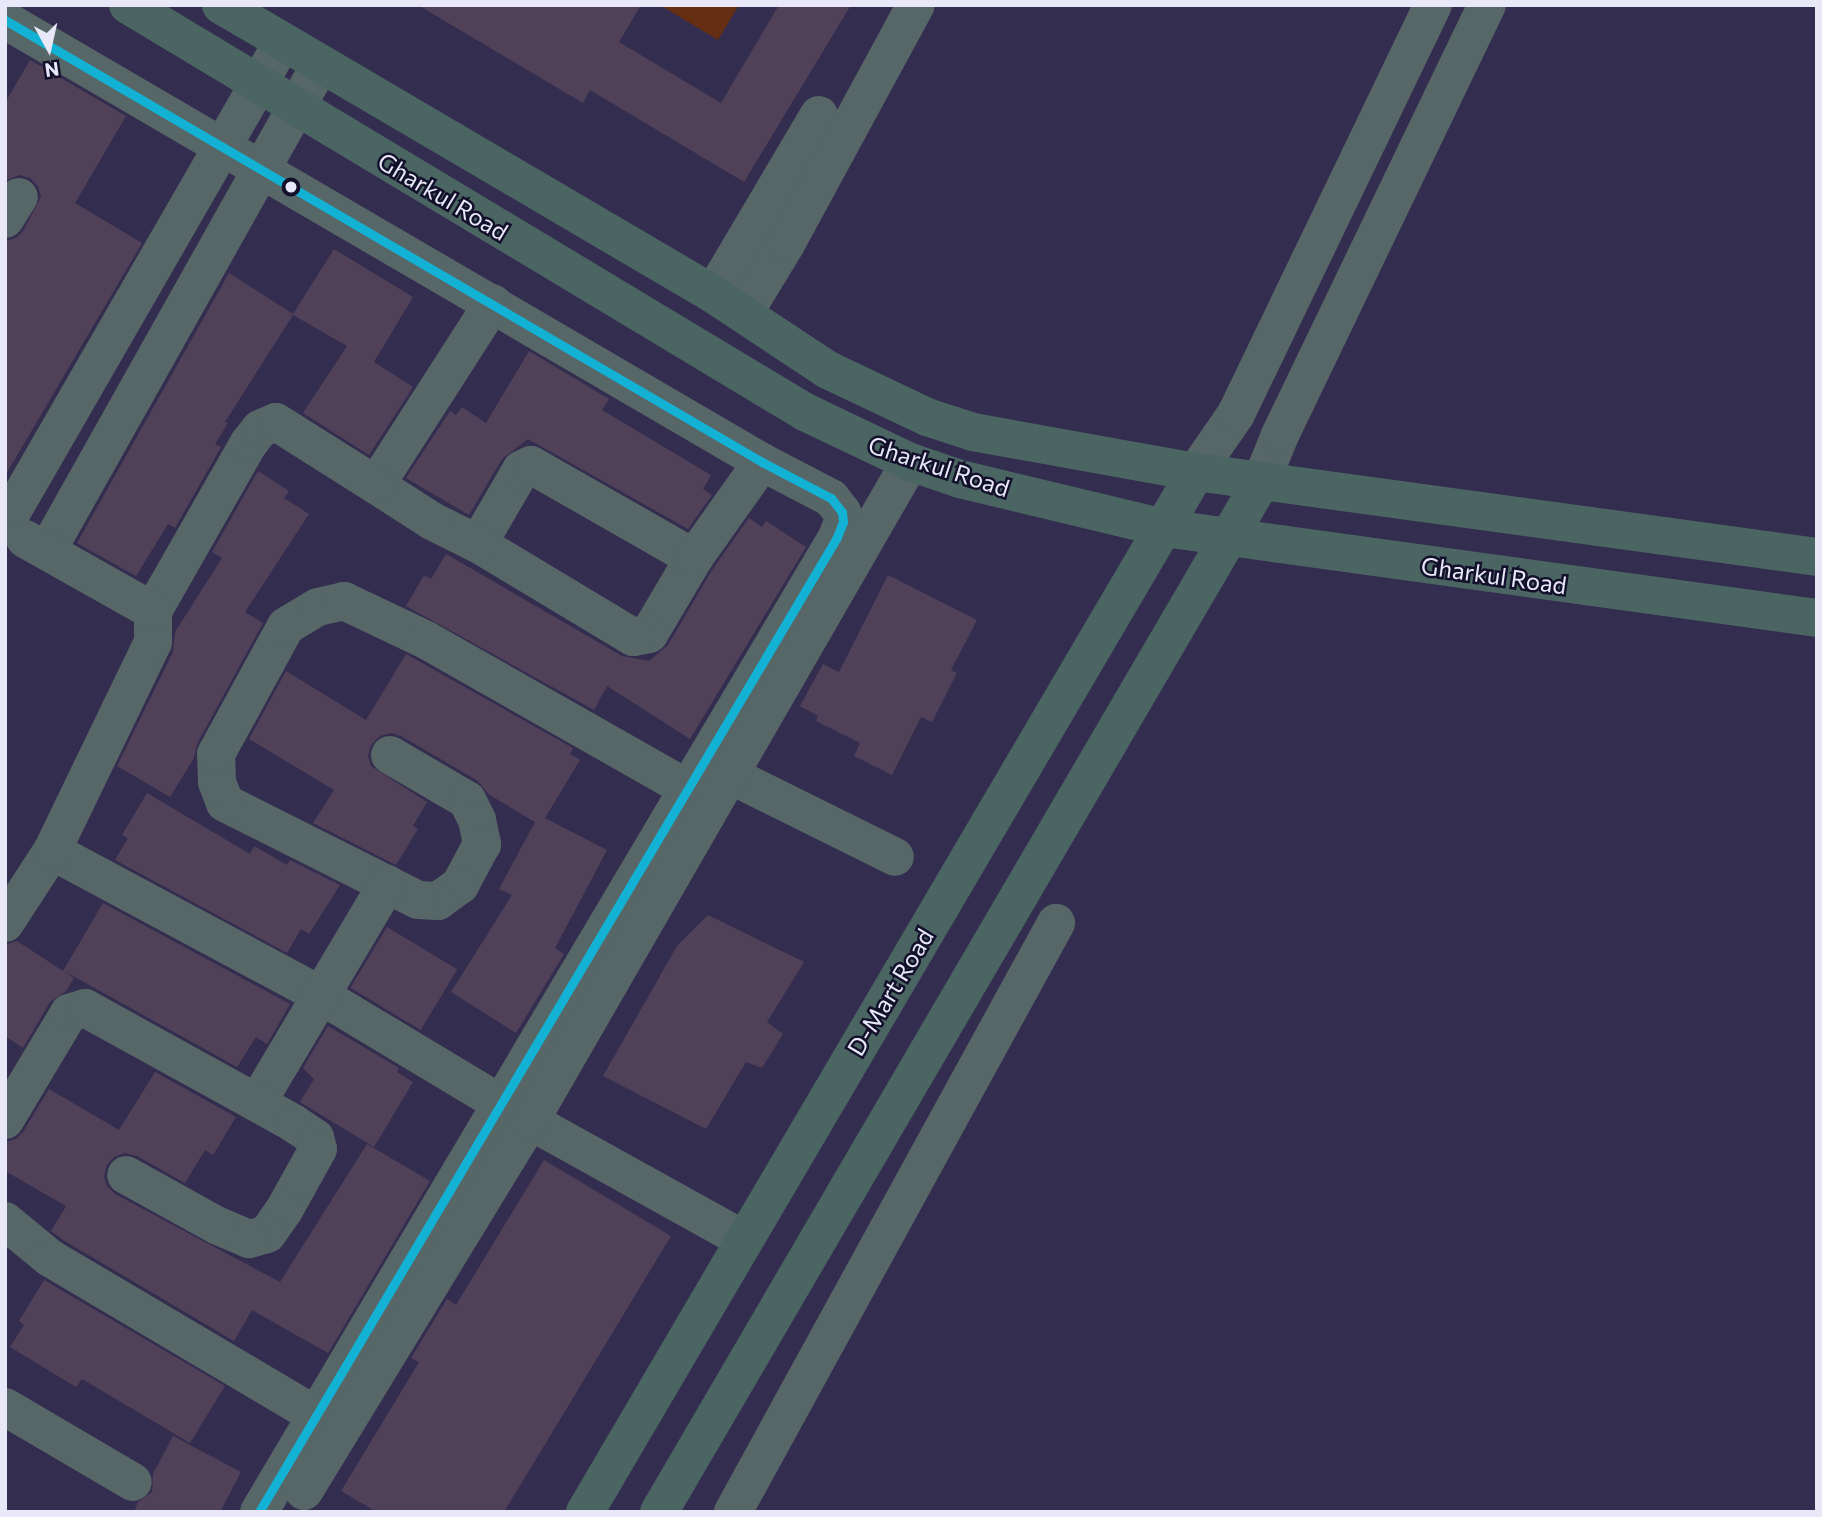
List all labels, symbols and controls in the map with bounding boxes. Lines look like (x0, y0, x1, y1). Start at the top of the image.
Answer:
north arrow (14, 14, 84, 84)
text: N (43, 58, 61, 83)
street label: Gharkul Road (373, 146, 513, 246)
unlabelled marker (284, 180, 298, 194)
street label: Gharkul Road (865, 430, 1013, 502)
street label: Gharkul Road (1419, 551, 1569, 599)
street label: D-Mart Road (841, 923, 939, 1061)

